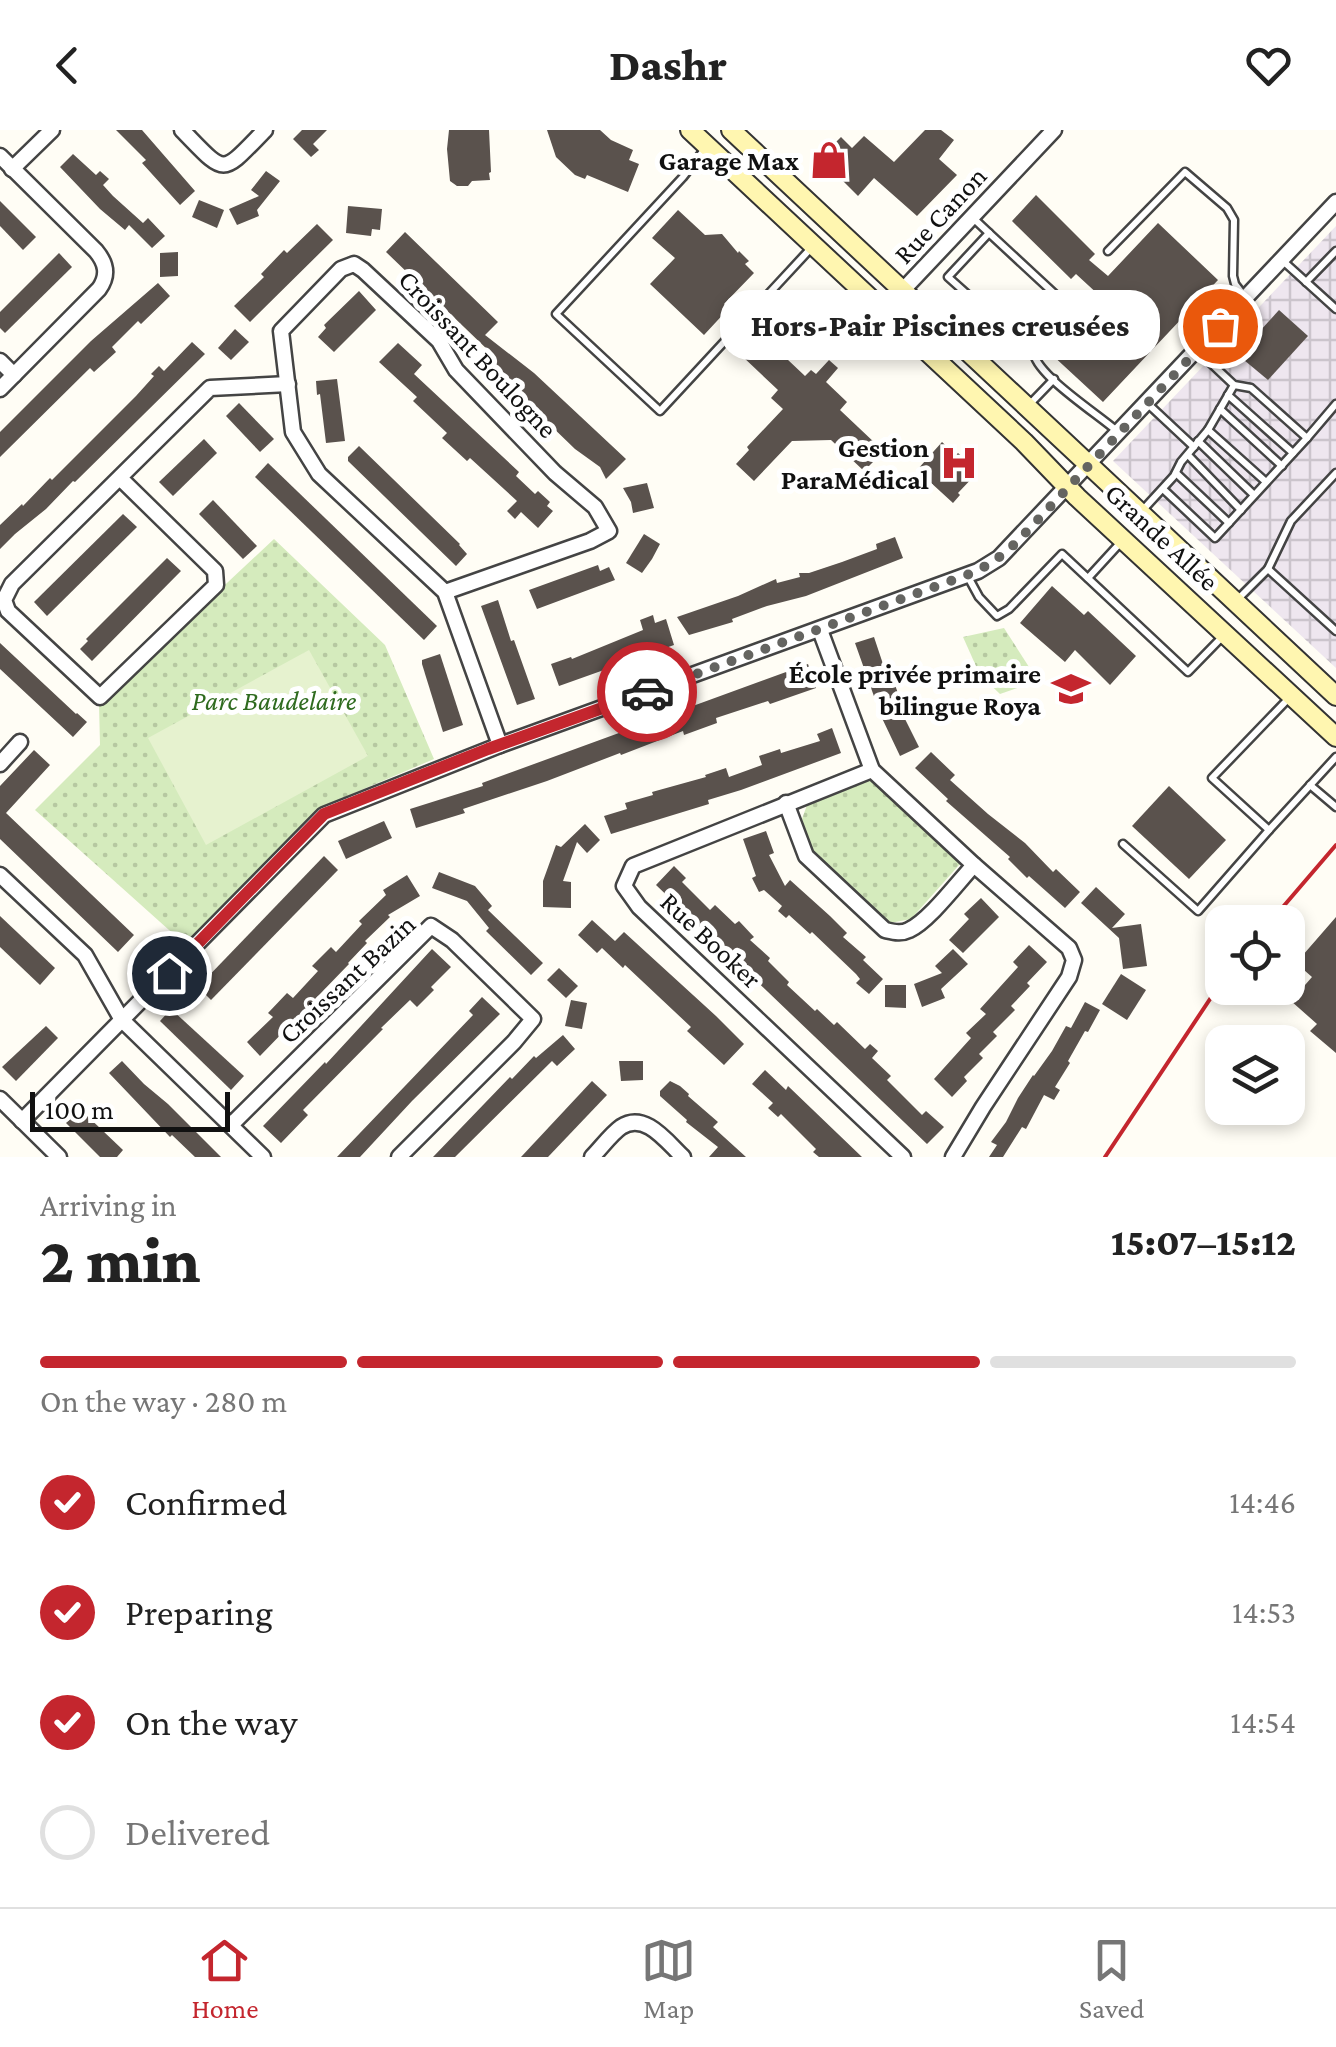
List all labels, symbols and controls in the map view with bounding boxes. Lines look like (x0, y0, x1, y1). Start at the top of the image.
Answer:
icon: back (40, 38, 95, 93)
icon: heart (1241, 38, 1296, 93)
text: Dashr (609, 40, 727, 90)
shop icon: Garage Max (808, 139, 850, 181)
place label: Garage Max (658, 145, 800, 176)
street label: Rue Canon (887, 160, 993, 270)
street label: Croissant Boulogne (392, 264, 564, 444)
pin (1178, 284, 1263, 369)
callout: Hors-Pair Piscines creusées (720, 291, 1160, 361)
icon: bag (1193, 299, 1248, 354)
text: Hors-Pair Piscines creusées (751, 307, 1129, 343)
place label: Gestion ParaMédical (781, 432, 929, 495)
hospital icon: Gestion ParaMédical (938, 442, 980, 484)
street label: Grande Allée (1099, 477, 1225, 597)
courier (597, 642, 697, 742)
place label: École privée primaire bilingue Roya (788, 658, 1041, 721)
icon: car (620, 665, 675, 720)
school or university icon: École privée primaire bilingue Roya (1050, 668, 1092, 710)
park label: Parc Baudelaire (192, 685, 357, 716)
street label: Rue Booker (654, 886, 768, 994)
map controls (1205, 905, 1305, 1125)
button: locate (1205, 905, 1305, 1005)
street label: Croissant Bazin (273, 908, 421, 1050)
pin (127, 931, 212, 1016)
icon: home (142, 946, 197, 1001)
button: layers (1205, 1025, 1305, 1125)
scale bar (30, 1087, 230, 1131)
text: 100 m (45, 1094, 114, 1125)
text: Arriving in (40, 1187, 177, 1223)
text: 15:07–15:12 (1111, 1221, 1296, 1263)
text: 2 min (40, 1224, 201, 1296)
text: On the way · 280 m (40, 1383, 287, 1419)
icon: check (40, 1475, 95, 1530)
text: Confirmed (125, 1481, 288, 1523)
text: 14:46 (1229, 1484, 1296, 1520)
icon: check (40, 1585, 95, 1640)
text: Preparing (125, 1591, 273, 1633)
text: 14:53 (1232, 1594, 1296, 1630)
icon: check (40, 1695, 95, 1750)
text: On the way (125, 1701, 297, 1743)
text: 14:54 (1230, 1704, 1296, 1740)
text: Delivered (125, 1811, 270, 1853)
tab: Home (191, 1933, 258, 2024)
tab: Map (641, 1933, 696, 2024)
tab: Saved (1079, 1933, 1145, 2024)

